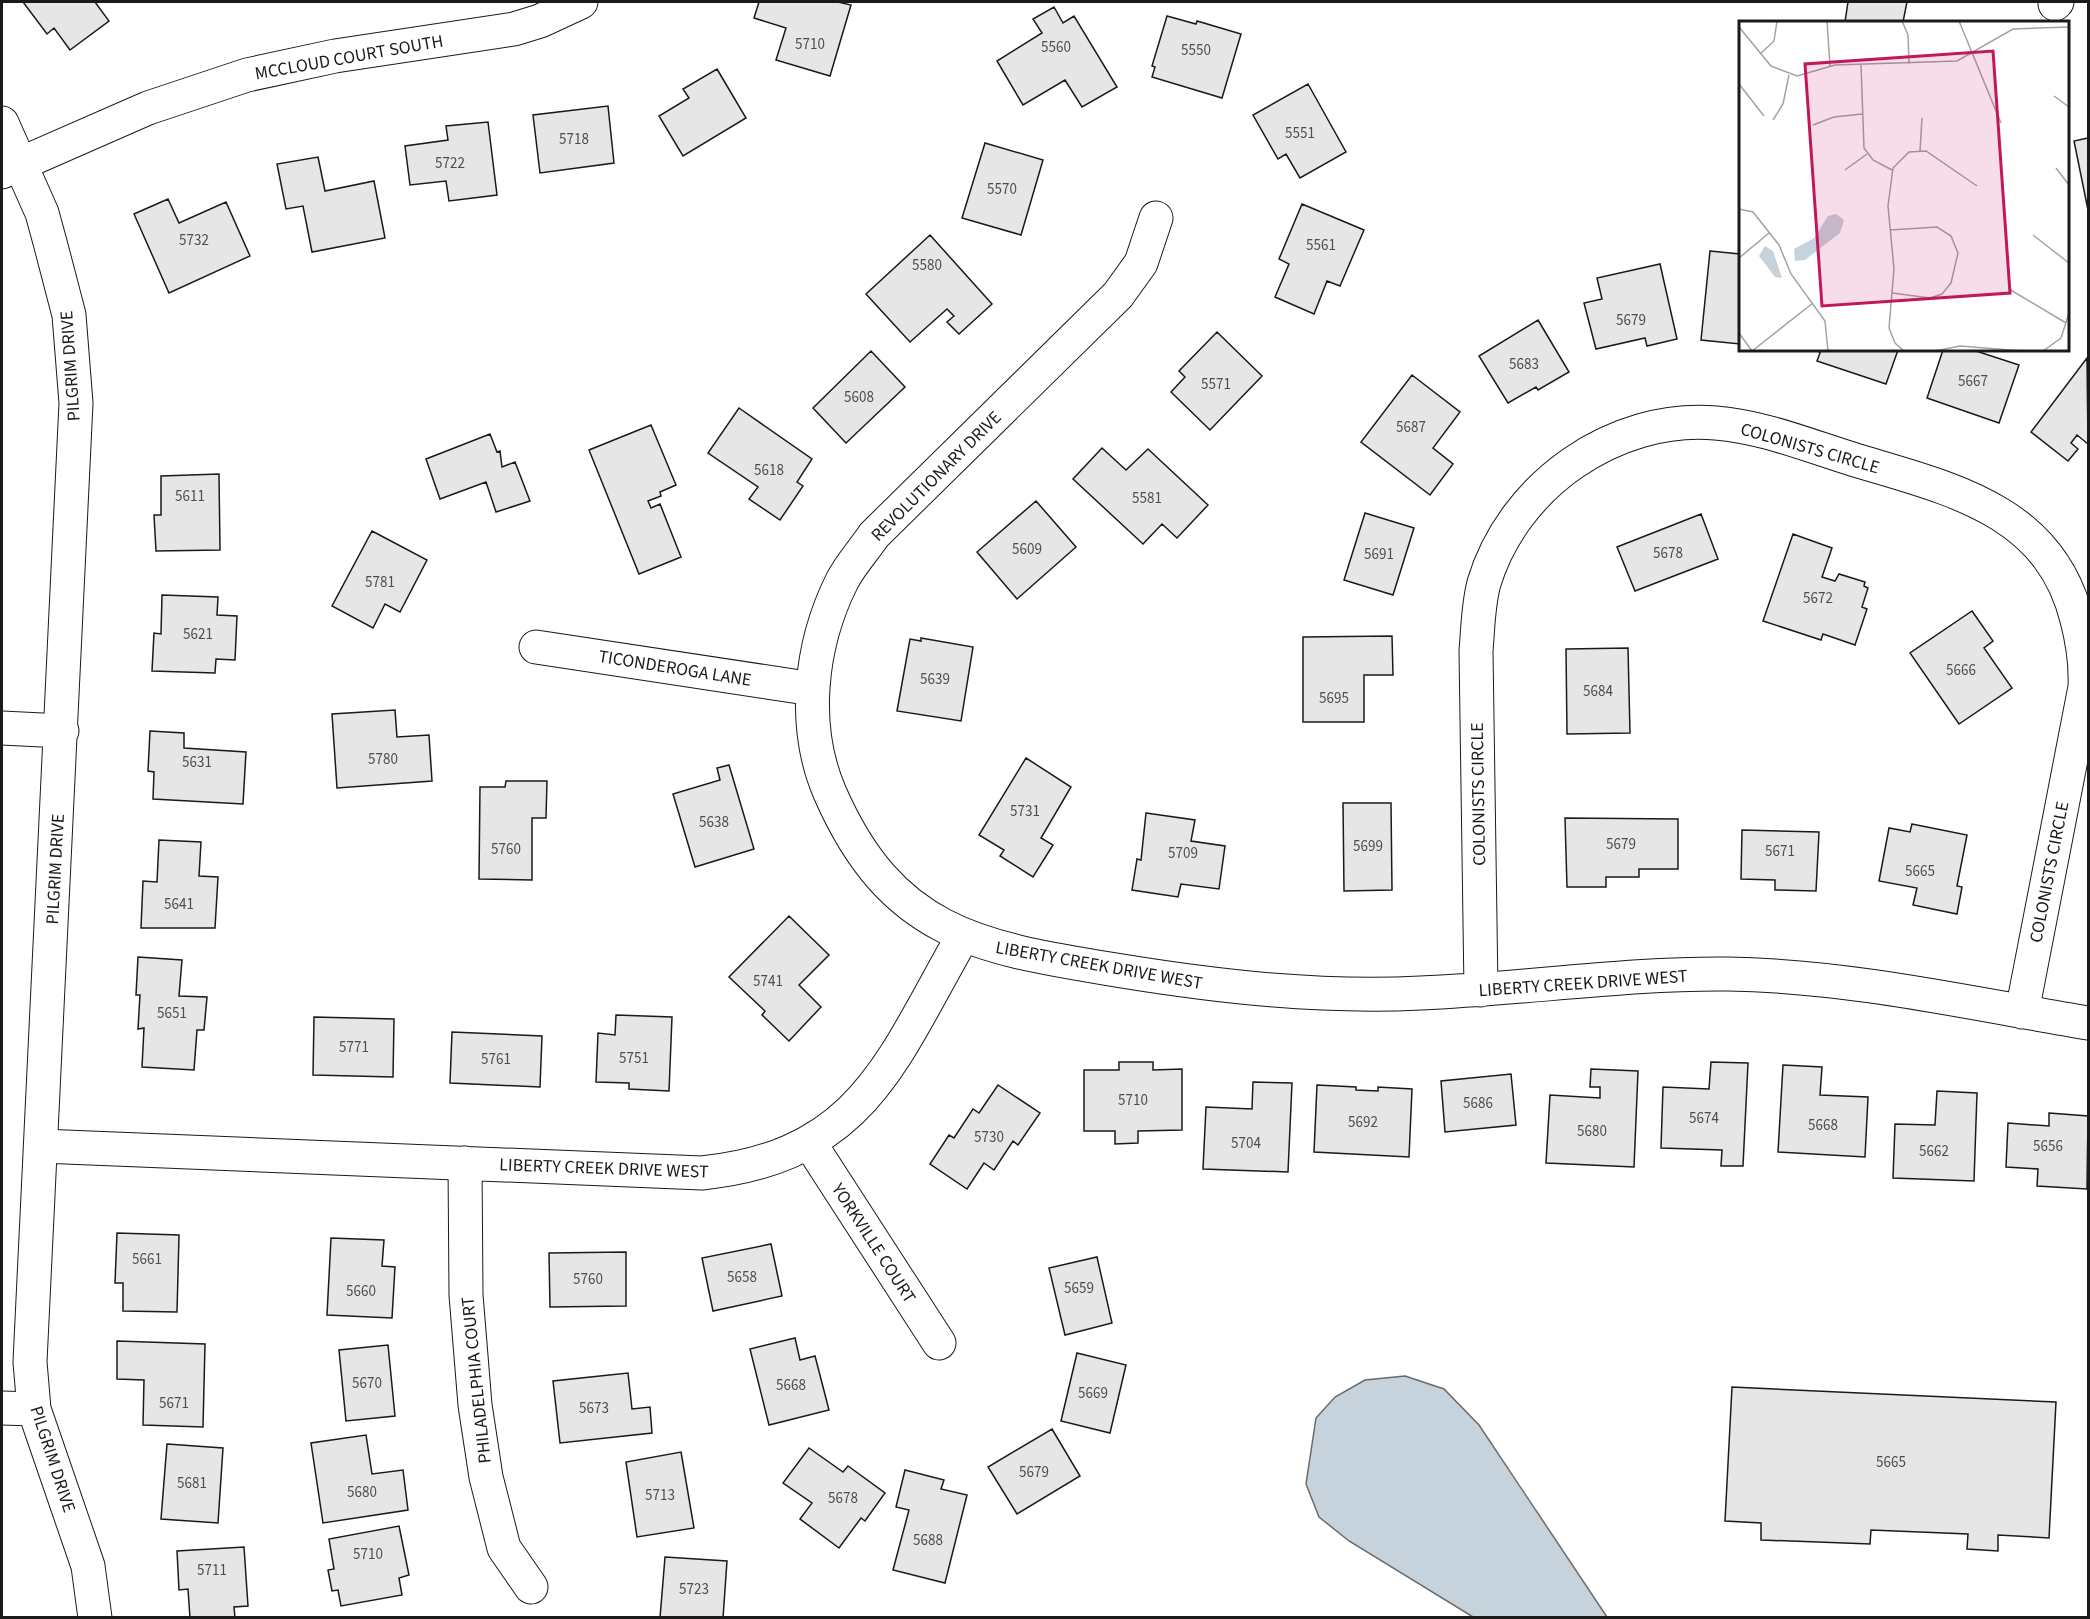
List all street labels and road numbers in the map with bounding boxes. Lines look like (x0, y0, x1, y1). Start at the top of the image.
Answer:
street label: MCCLOUD COURT SOUTH (253, 29, 445, 86)
street label: PILGRIM DRIVE (54, 310, 87, 422)
street label: REVOLUTIONARY DRIVE (865, 405, 1007, 547)
street label: COLONISTS CIRCLE (1737, 417, 1882, 480)
street label: TICONDEROGA LANE (597, 644, 753, 693)
street label: COLONISTS CIRCLE (1465, 722, 1492, 866)
street label: COLONISTS CIRCLE (2024, 799, 2075, 945)
street label: PILGRIM DRIVE (40, 813, 71, 925)
street label: LIBERTY CREEK DRIVE WEST (994, 935, 1205, 996)
street label: LIBERTY CREEK DRIVE WEST (1478, 964, 1689, 1003)
street label: LIBERTY CREEK DRIVE WEST (499, 1152, 709, 1185)
street label: YORKVILLE COURT (825, 1178, 922, 1308)
street label: PHILADELPHIA COURT (455, 1295, 498, 1465)
street label: PILGRIM DRIVE (24, 1403, 82, 1516)

